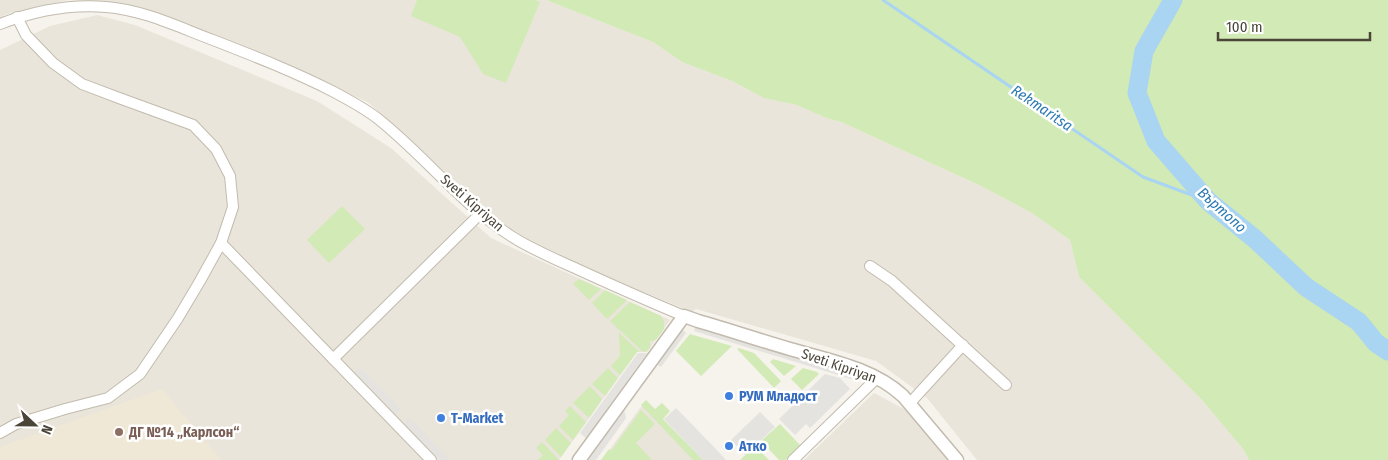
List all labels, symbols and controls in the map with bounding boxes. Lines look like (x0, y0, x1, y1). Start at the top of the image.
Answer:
scale bar (1218, 10, 1370, 42)
text: 100 m (1226, 18, 1263, 36)
water label: Rekmaritsa (1008, 81, 1076, 135)
street label: Sveti Kipriyan (437, 171, 507, 235)
water label: Въртопо (1194, 184, 1250, 237)
street label: Sveti Kipriyan (799, 345, 879, 387)
place label: РУМ Младост (739, 388, 818, 405)
marker: РУМ Младост (723, 390, 735, 402)
north arrow (10, 400, 60, 450)
place label: T-Market (451, 410, 505, 427)
marker: T-Market (435, 412, 447, 424)
text: N (37, 423, 56, 437)
place label: ДГ №14 „Карлсон“ (128, 424, 239, 441)
marker: ДГ №14 „Карлсон“ (113, 426, 125, 438)
place label: Атко (738, 438, 767, 455)
marker: Атко (723, 440, 735, 452)

